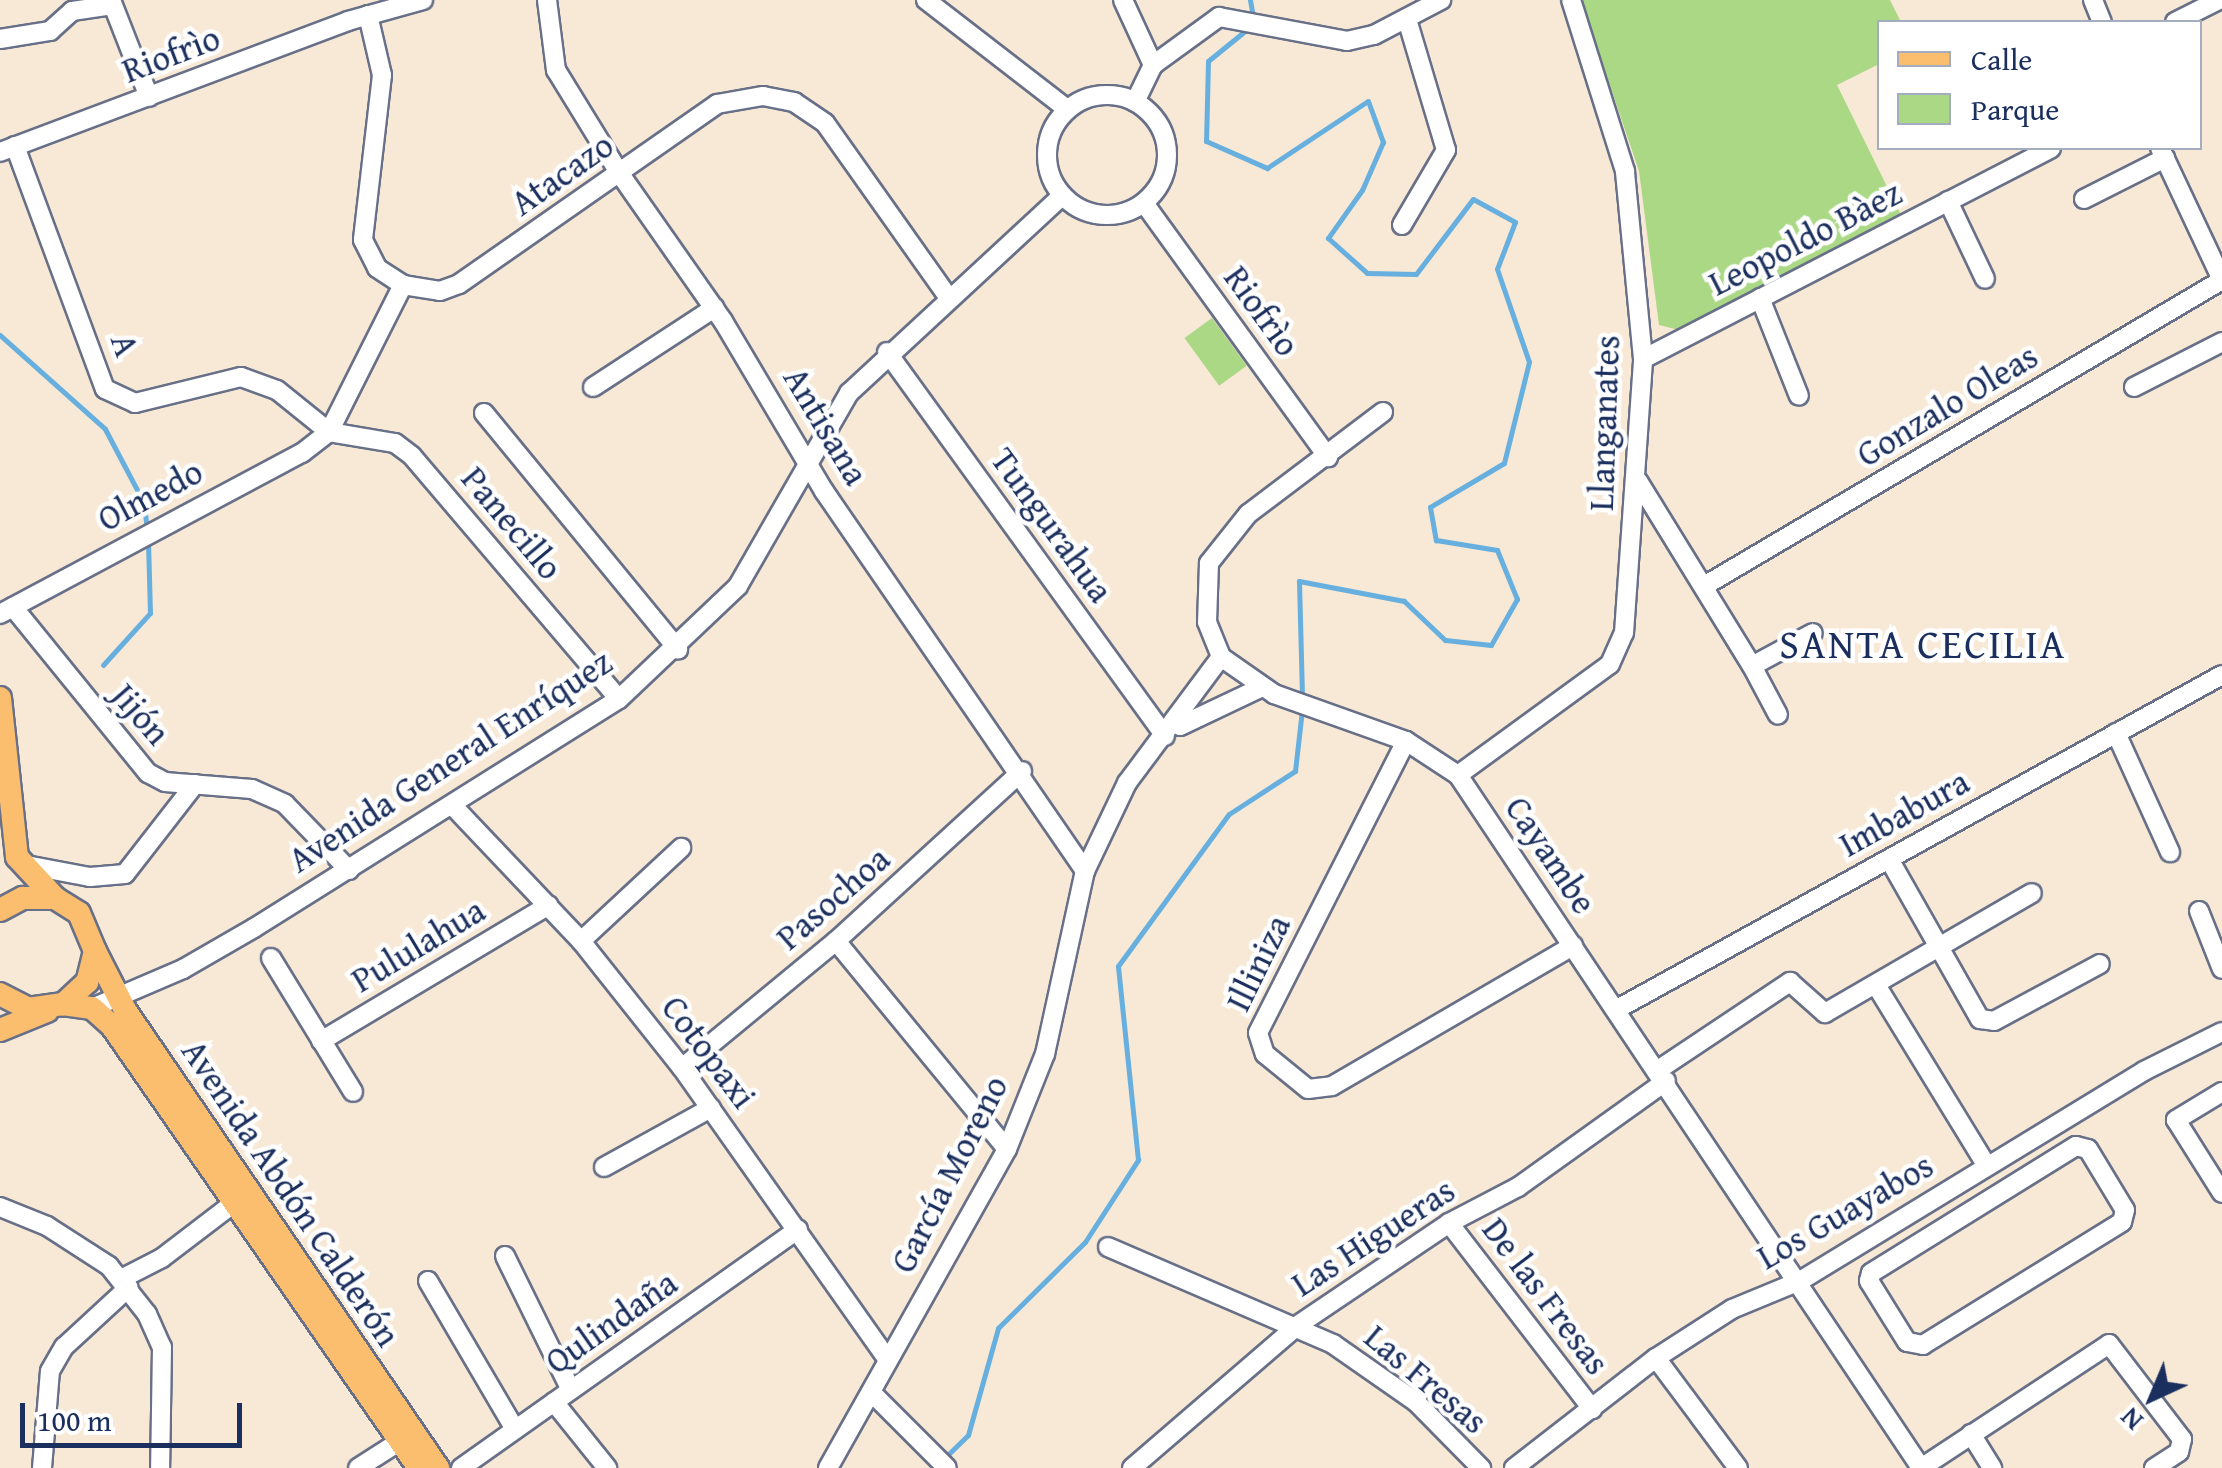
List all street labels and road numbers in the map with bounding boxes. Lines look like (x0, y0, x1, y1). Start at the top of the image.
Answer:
street label: Riofrìo (116, 16, 226, 92)
street label: Atacazo (503, 124, 621, 224)
street label: Leopoldo Bàez (1702, 172, 1908, 304)
street label: Riofrìo (1215, 258, 1309, 364)
street label: A (102, 328, 148, 362)
street label: Llanganates (1580, 334, 1628, 512)
street label: Gonzalo Oleas (1849, 335, 2045, 475)
street label: Antisana (775, 360, 877, 492)
street label: Tungurahua (982, 440, 1122, 610)
street label: Olmedo (90, 450, 210, 540)
street label: Panecillo (453, 458, 571, 588)
street label: Avenida General Enríquez (281, 641, 619, 881)
street label: Jijón (103, 675, 179, 753)
street label: Imbabura (1832, 760, 1976, 866)
street label: Cayambe (1497, 788, 1605, 922)
street label: Pasochoa (768, 837, 898, 959)
street label: Pululahua (344, 889, 492, 1001)
street label: Illiniza (1217, 908, 1299, 1018)
street label: Cotopaxi (653, 987, 765, 1117)
street label: Avenida Abdón Calderón (173, 1032, 409, 1354)
street label: García Moreno (881, 1069, 1017, 1279)
street label: Los Guayabos (1750, 1144, 1940, 1278)
street label: Las Higueras (1284, 1169, 1462, 1305)
street label: De las Fresas (1474, 1209, 1618, 1383)
street label: Qulindaña (537, 1262, 685, 1382)
street label: Las Fresas (1356, 1316, 1496, 1442)

